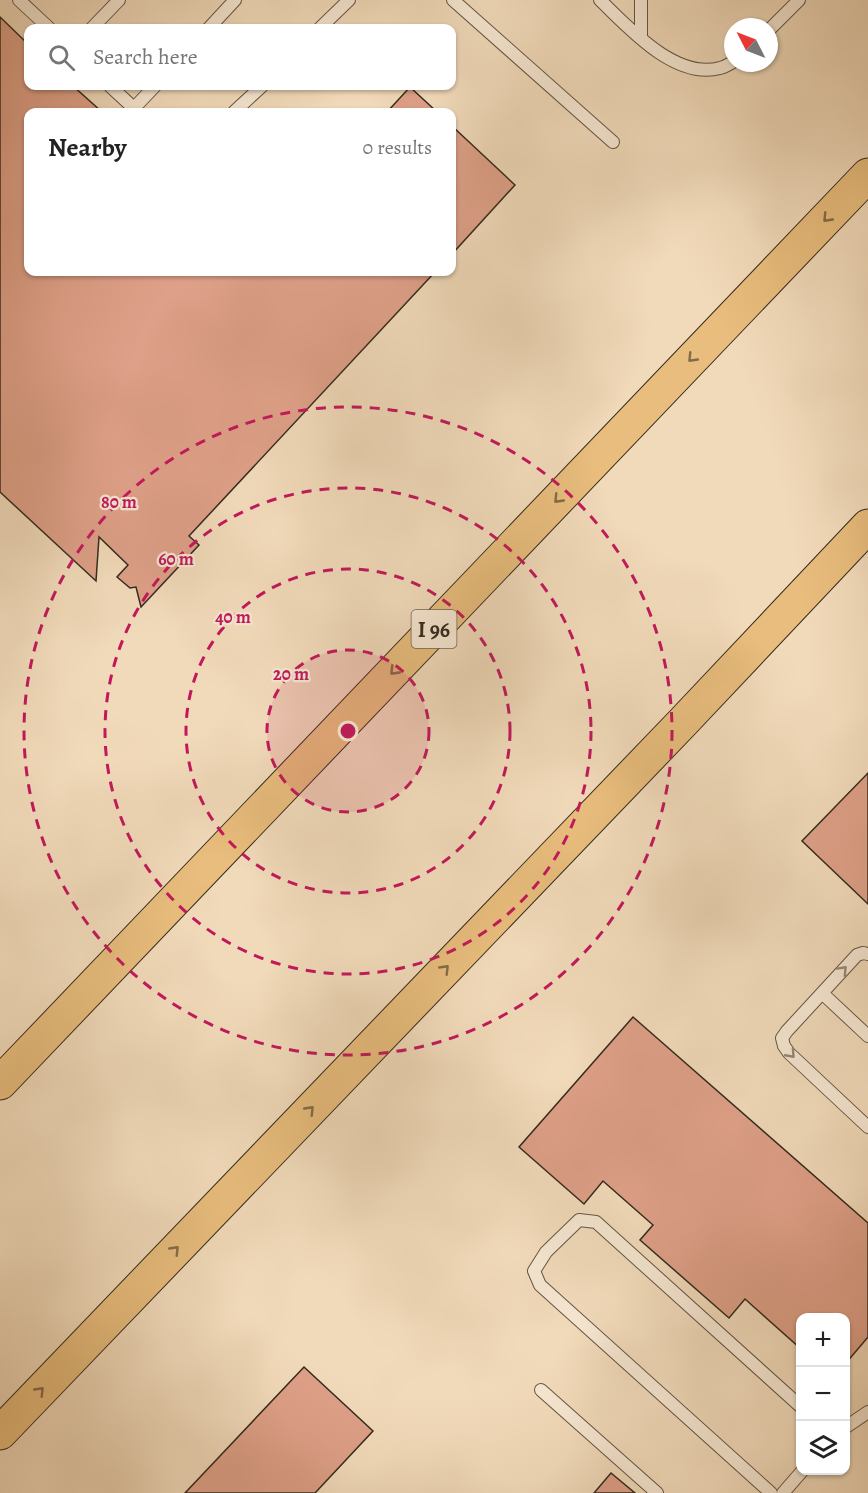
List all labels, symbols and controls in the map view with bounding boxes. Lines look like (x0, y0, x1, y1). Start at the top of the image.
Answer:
north arrow (724, 18, 778, 72)
search box (24, 24, 456, 90)
icon: search (45, 41, 78, 74)
text: Search here (93, 42, 198, 72)
text: Nearby (48, 130, 127, 165)
text: 0 results (363, 134, 432, 161)
one-way arrow (824, 210, 835, 221)
one-way arrow (689, 351, 700, 362)
text: 80 m (101, 490, 137, 514)
one-way arrow (554, 492, 565, 503)
text: 60 m (158, 547, 194, 571)
text: 40 m (215, 605, 251, 629)
road number: I 96 (412, 610, 456, 648)
text: 20 m (273, 662, 309, 686)
one-way arrow (390, 664, 401, 674)
centre of rings (338, 721, 358, 741)
one-way arrow (438, 965, 449, 976)
one-way arrow (836, 966, 847, 977)
one-way arrow (784, 1047, 795, 1058)
one-way arrow (303, 1106, 314, 1117)
one-way arrow (168, 1247, 179, 1258)
map controls (796, 1313, 850, 1475)
button: + (796, 1313, 850, 1367)
button: − (796, 1367, 850, 1421)
one-way arrow (33, 1387, 44, 1398)
button: layers (796, 1421, 850, 1475)

